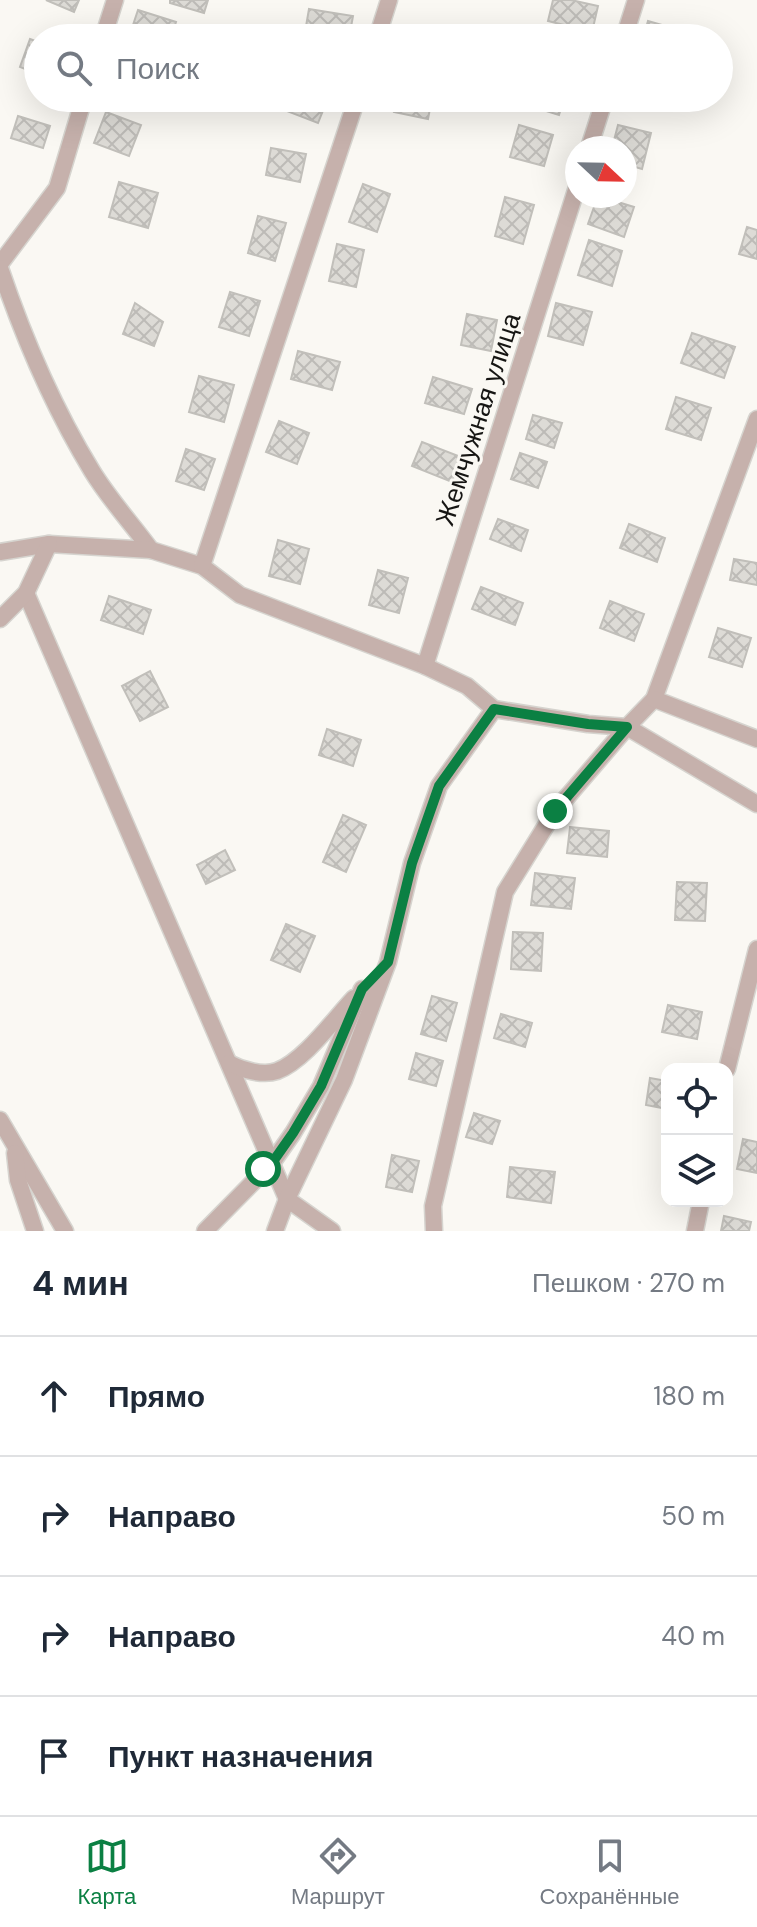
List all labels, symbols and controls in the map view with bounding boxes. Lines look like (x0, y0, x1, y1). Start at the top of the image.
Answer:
search box (24, 24, 733, 112)
icon: search (52, 46, 96, 90)
text: Поиск (116, 49, 199, 88)
north arrow (565, 136, 637, 208)
street label: Жемчужная улица (428, 308, 529, 530)
route end (537, 793, 573, 829)
map controls (661, 1063, 733, 1207)
button: locate (661, 1063, 733, 1135)
button: layers (661, 1135, 733, 1207)
route start (245, 1151, 281, 1187)
text: 4 мин (32, 1261, 129, 1306)
text: Пешком · 270 m (532, 1266, 725, 1300)
icon: ahead (32, 1374, 76, 1418)
text: Прямо (108, 1377, 205, 1416)
text: 180 m (653, 1379, 725, 1413)
icon: right (32, 1494, 76, 1538)
text: Направо (108, 1497, 236, 1536)
text: 50 m (661, 1499, 725, 1533)
icon: right (32, 1614, 76, 1658)
text: Направо (108, 1617, 236, 1656)
text: 40 m (661, 1619, 725, 1653)
icon: arrive (32, 1734, 76, 1778)
text: Пункт назначения (108, 1737, 373, 1776)
tab: Карта (77, 1834, 136, 1911)
tab: Маршрут (291, 1834, 385, 1911)
tab: Сохранённые (540, 1834, 680, 1911)

